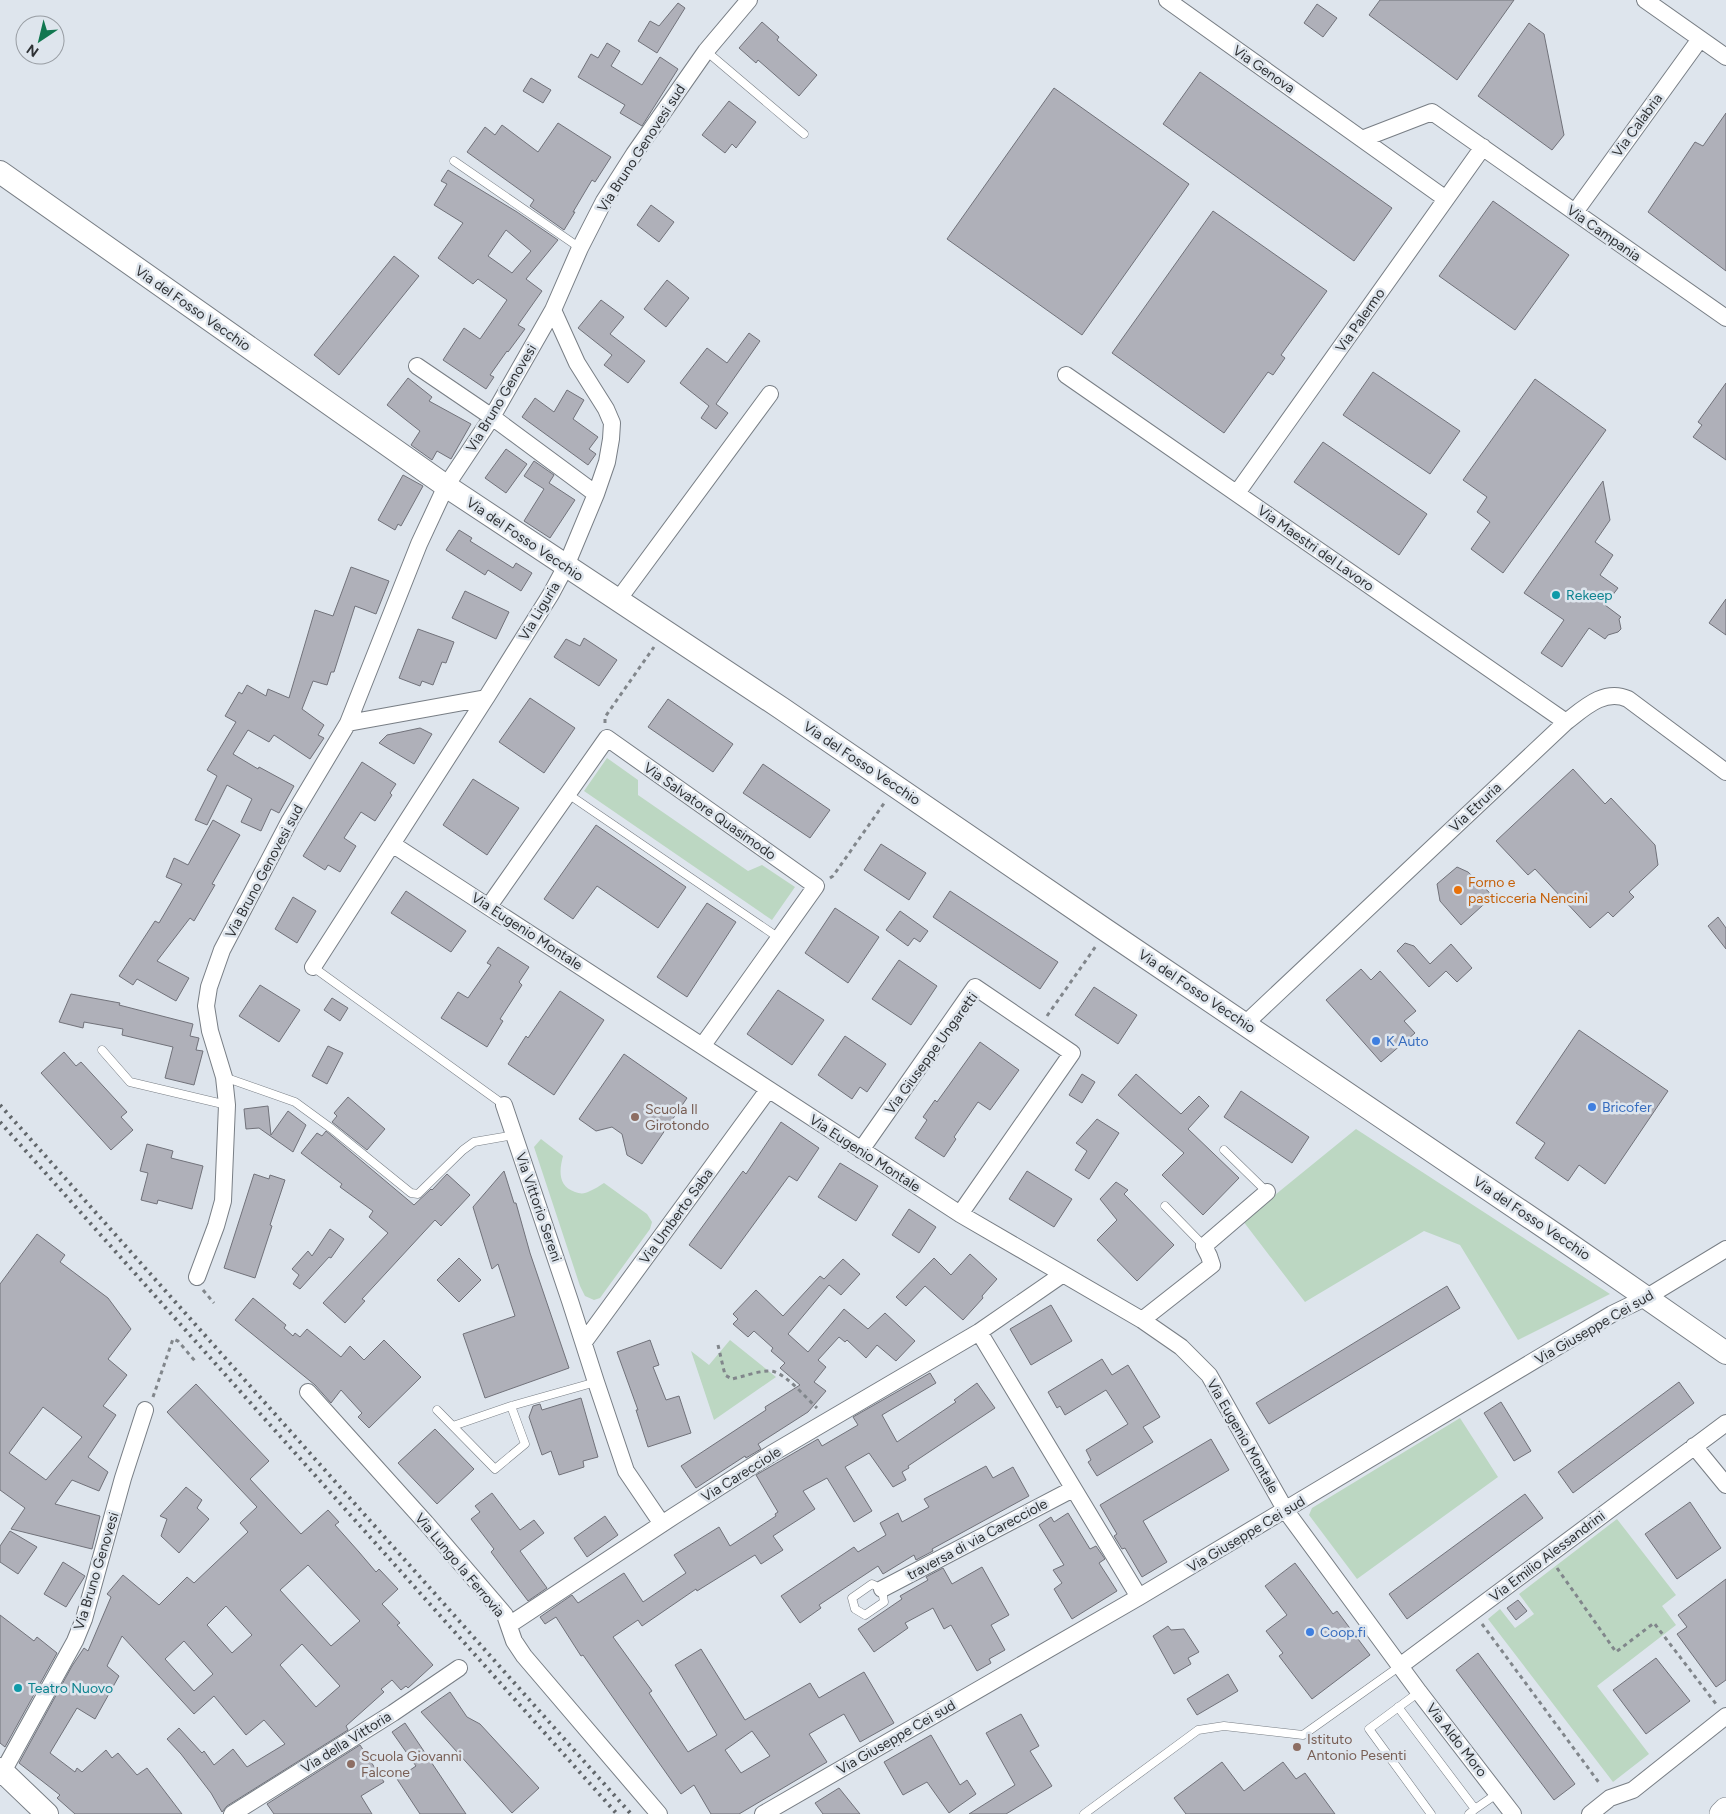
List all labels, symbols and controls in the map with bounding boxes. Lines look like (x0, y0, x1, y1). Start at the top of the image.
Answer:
north arrow (15, 15, 65, 65)
text: N (24, 40, 42, 60)
street label: Via Genova (1229, 42, 1298, 97)
street label: Via Bruno Genovesi sud (594, 81, 689, 215)
street label: Via Calabria (1609, 90, 1666, 160)
street label: Via Campania (1563, 202, 1644, 265)
street label: Via del Fosso Vecchio (132, 262, 254, 355)
street label: Via Palermo (1332, 285, 1389, 356)
street label: Via Bruno Genovesi (463, 341, 540, 455)
street label: Via del Fosso Vecchio (463, 494, 586, 585)
street label: Via Maestri del Lavoro (1254, 502, 1377, 595)
street label: Via Liguria (515, 579, 564, 644)
place label: Rekeep (1566, 587, 1613, 604)
marker: Rekeep (1550, 589, 1562, 601)
street label: Via del Fosso Vecchio (800, 718, 923, 809)
street label: Via Salvatore Quasimodo (640, 759, 779, 864)
street label: Via Etruria (1446, 779, 1505, 836)
street label: Via Bruno Genovesi sud (222, 802, 307, 941)
place label: Forno e pasticceria Nencini (1468, 874, 1588, 907)
marker: Forno e pasticceria Nencini (1452, 884, 1464, 896)
street label: Via Eugenio Montale (468, 889, 586, 974)
street label: Via del Fosso Vecchio (1135, 946, 1258, 1037)
street label: Via Giuseppe Ungaretti (882, 989, 981, 1117)
place label: K Auto (1386, 1033, 1429, 1050)
marker: K Auto (1370, 1035, 1382, 1047)
place label: Bricofer (1602, 1099, 1652, 1116)
place label: Scuola Il Girotondo (645, 1101, 709, 1134)
marker: Bricofer (1586, 1101, 1598, 1113)
marker: Scuola Il Girotondo (629, 1111, 641, 1123)
street label: Via Eugenio Montale (806, 1111, 924, 1196)
street label: Via Vittorio Sereni (512, 1150, 565, 1264)
street label: Via Umberto Saba (636, 1165, 717, 1267)
street label: Via del Fosso Vecchio (1470, 1173, 1593, 1264)
street label: Via Giuseppe Cei sud (1532, 1287, 1657, 1368)
street label: Via Eugenio Montale (1203, 1376, 1282, 1497)
street label: Via Carecciole (698, 1443, 784, 1506)
street label: Via Giuseppe Cei sud (1184, 1493, 1308, 1576)
street label: traversa di via Carecciole (904, 1495, 1051, 1584)
street label: Via Emilio Alessandrini (1486, 1507, 1608, 1605)
street label: Via Bruno Genovesi (70, 1510, 123, 1632)
street label: Via Lungo la Ferrovia (411, 1510, 508, 1621)
place label: Coop.fi (1320, 1624, 1366, 1641)
marker: Coop.fi (1304, 1626, 1316, 1638)
place label: Teatro Nuovo (28, 1680, 113, 1697)
marker: Teatro Nuovo (12, 1682, 24, 1694)
street label: Via Giuseppe Cei sud (834, 1697, 959, 1778)
street label: Via Aldo Moro (1423, 1700, 1491, 1780)
street label: Via della Vittoria (298, 1708, 394, 1777)
place label: Istituto Antonio Pesenti (1307, 1731, 1406, 1764)
marker: Istituto Antonio Pesenti (1291, 1741, 1303, 1753)
place label: Scuola Giovanni Falcone (361, 1748, 462, 1781)
marker: Scuola Giovanni Falcone (345, 1758, 357, 1770)

